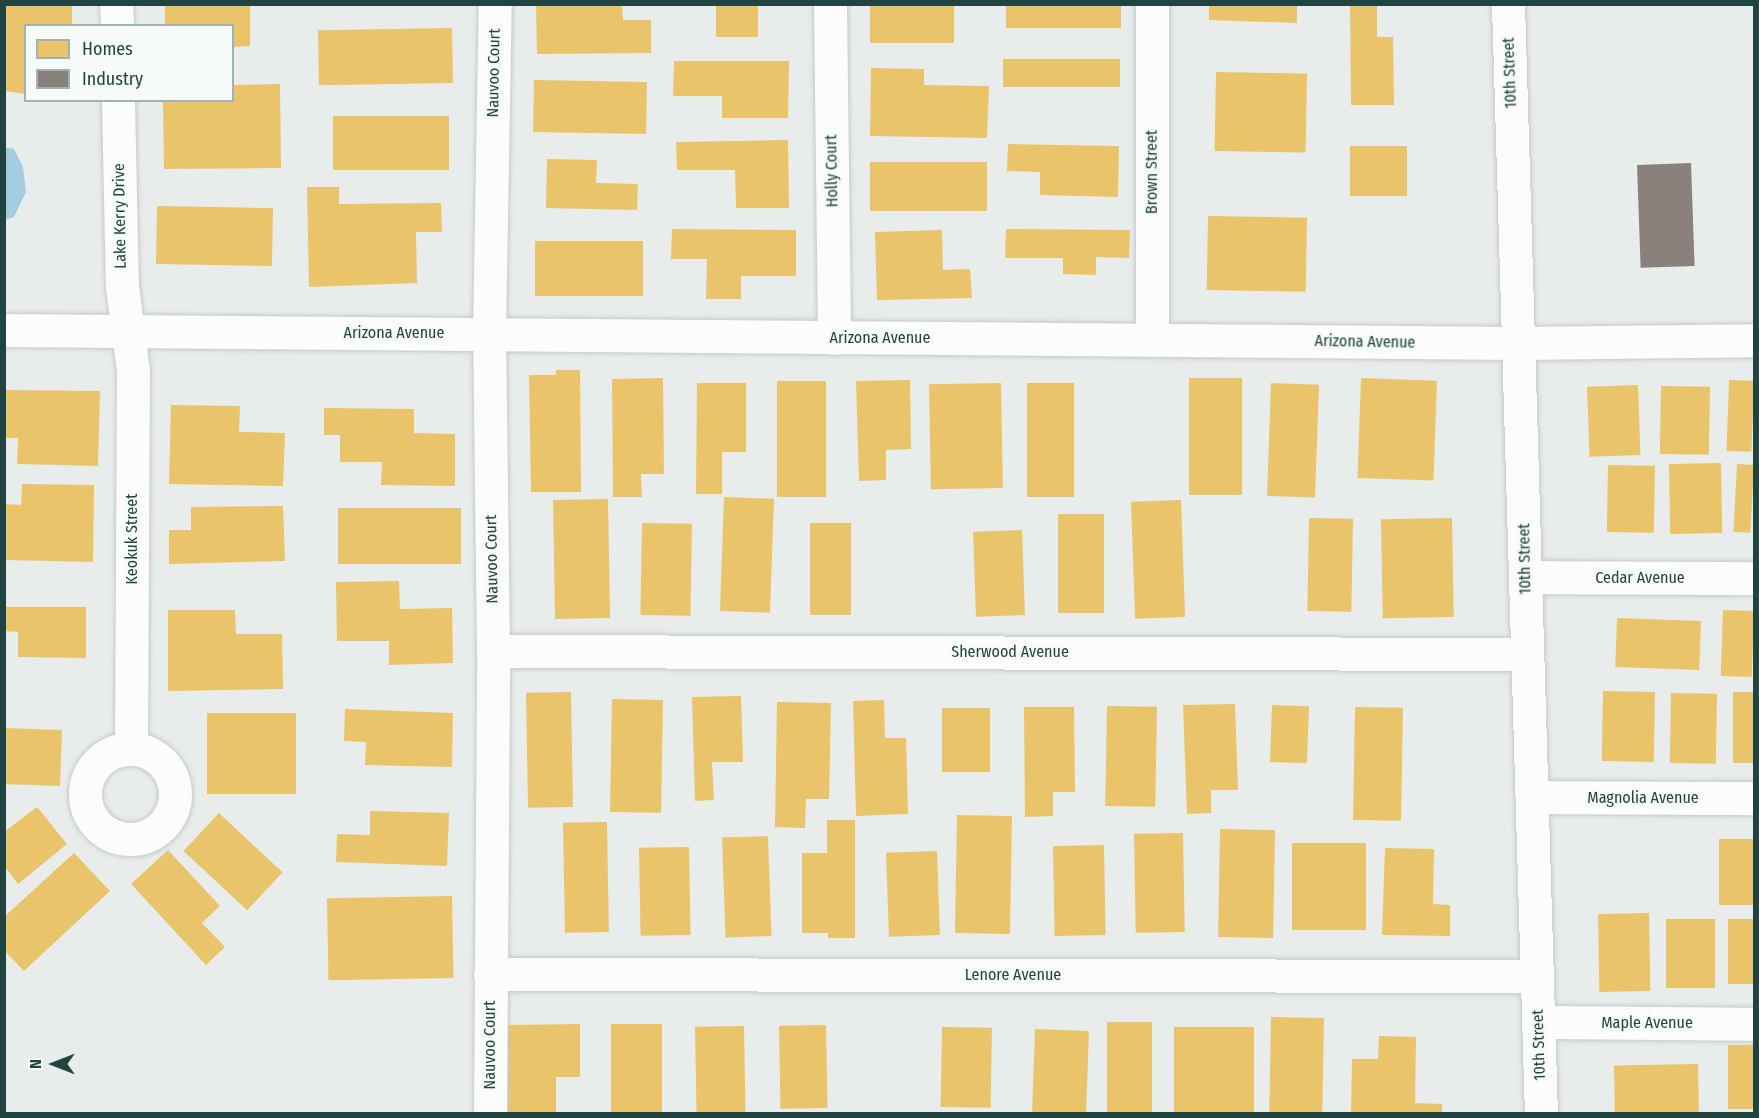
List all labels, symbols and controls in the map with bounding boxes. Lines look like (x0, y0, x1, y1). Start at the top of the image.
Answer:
legend (24, 24, 234, 102)
street label: Nauvoo Court (484, 28, 504, 118)
street label: 10th Street (1499, 37, 1521, 109)
text: Homes (82, 38, 133, 60)
text: Industry (82, 68, 143, 90)
street label: Brown Street (1142, 130, 1162, 214)
street label: Holly Court (822, 134, 842, 208)
street label: Lake Kerry Drive (109, 163, 131, 269)
street label: Arizona Avenue (344, 323, 444, 343)
street label: Arizona Avenue (830, 328, 930, 348)
street label: Arizona Avenue (1314, 332, 1416, 352)
street label: Keokuk Street (122, 494, 142, 584)
street label: Nauvoo Court (482, 514, 502, 604)
street label: 10th Street (1515, 523, 1535, 595)
street label: Cedar Avenue (1595, 568, 1685, 588)
street label: Sherwood Avenue (951, 642, 1069, 662)
street label: Magnolia Avenue (1587, 788, 1699, 808)
street label: Lenore Avenue (965, 965, 1061, 985)
street label: Nauvoo Court (480, 1001, 500, 1089)
street label: 10th Street (1528, 1009, 1550, 1081)
street label: Maple Avenue (1601, 1013, 1693, 1033)
north arrow (24, 1034, 84, 1094)
text: N (26, 1059, 45, 1069)

